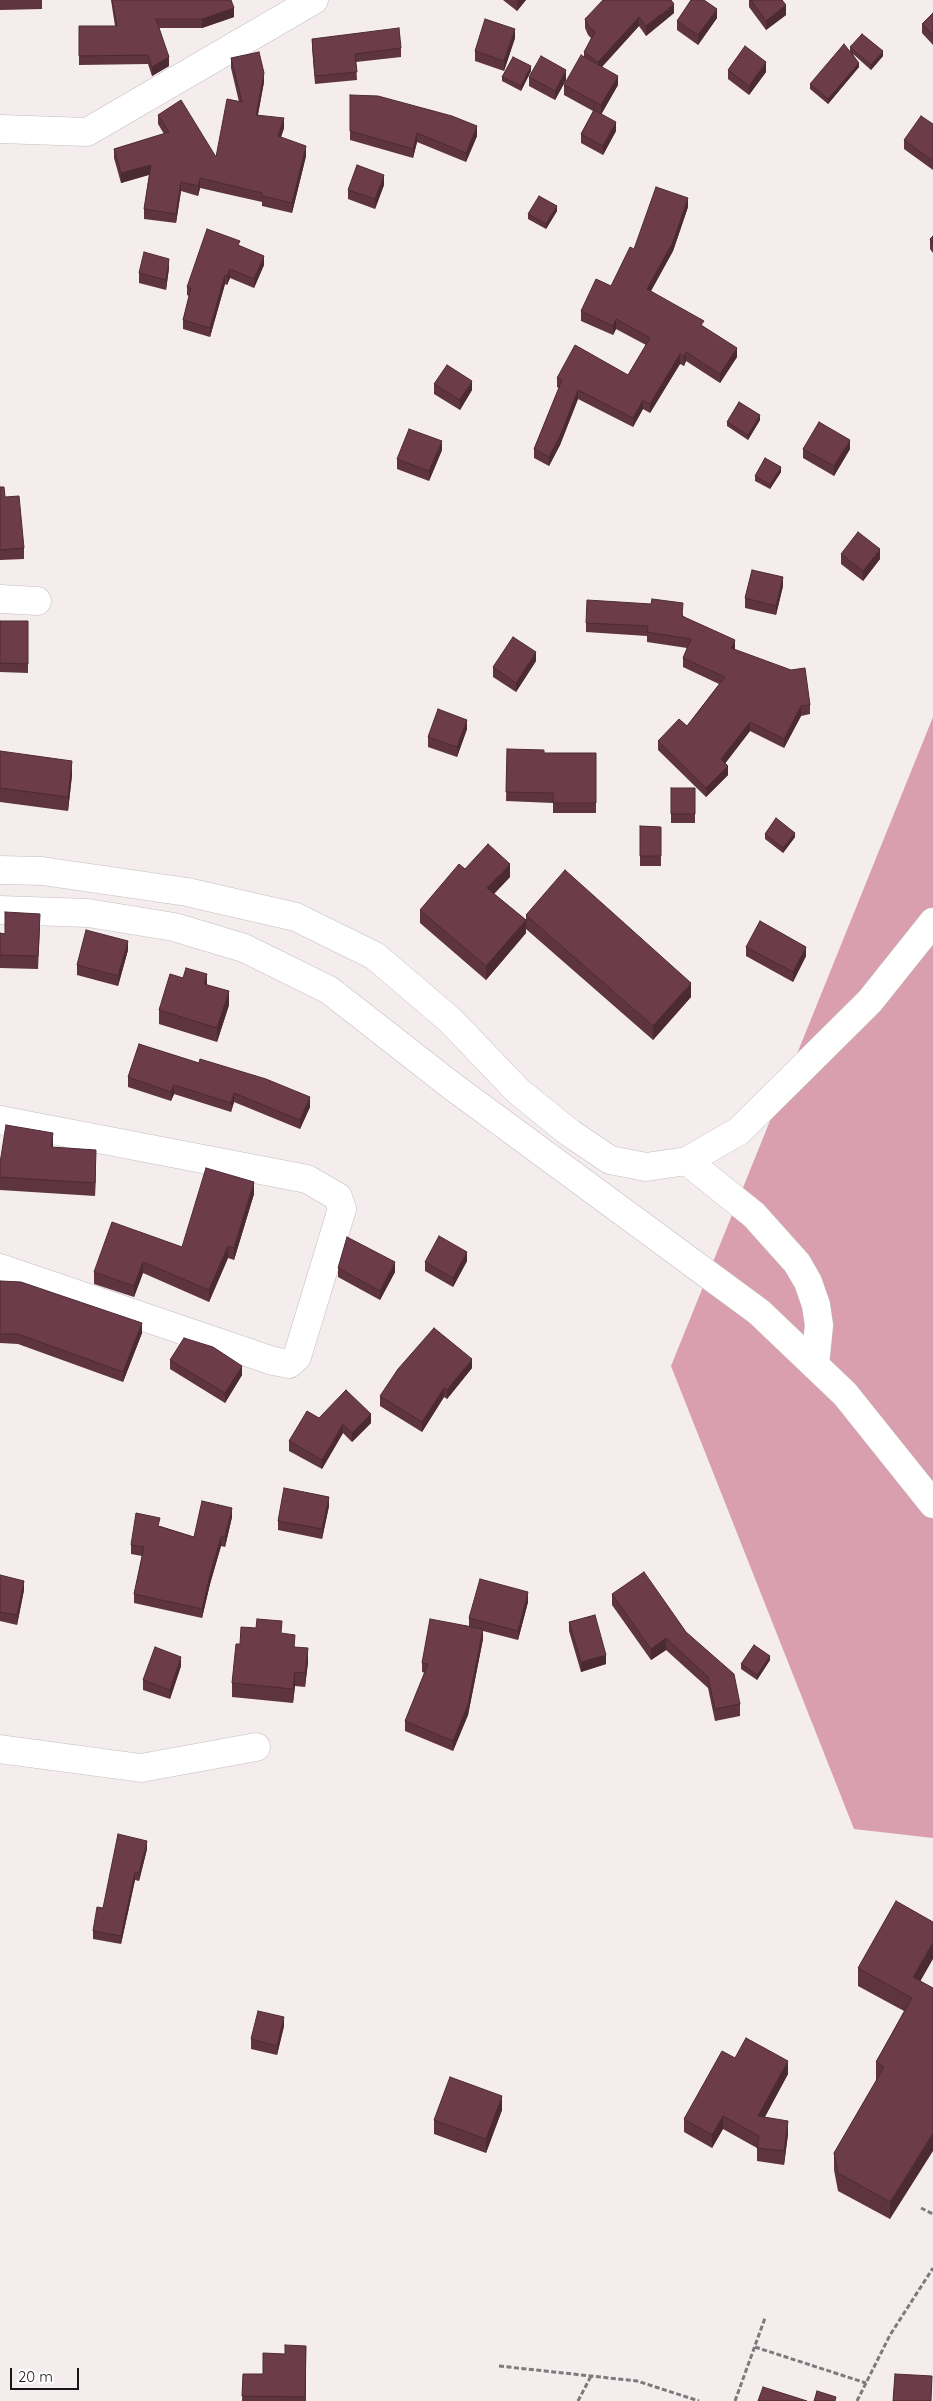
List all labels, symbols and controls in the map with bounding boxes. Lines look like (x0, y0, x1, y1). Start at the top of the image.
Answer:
scale bar (12, 2358, 81, 2390)
text: 20 m (18, 2367, 53, 2386)

